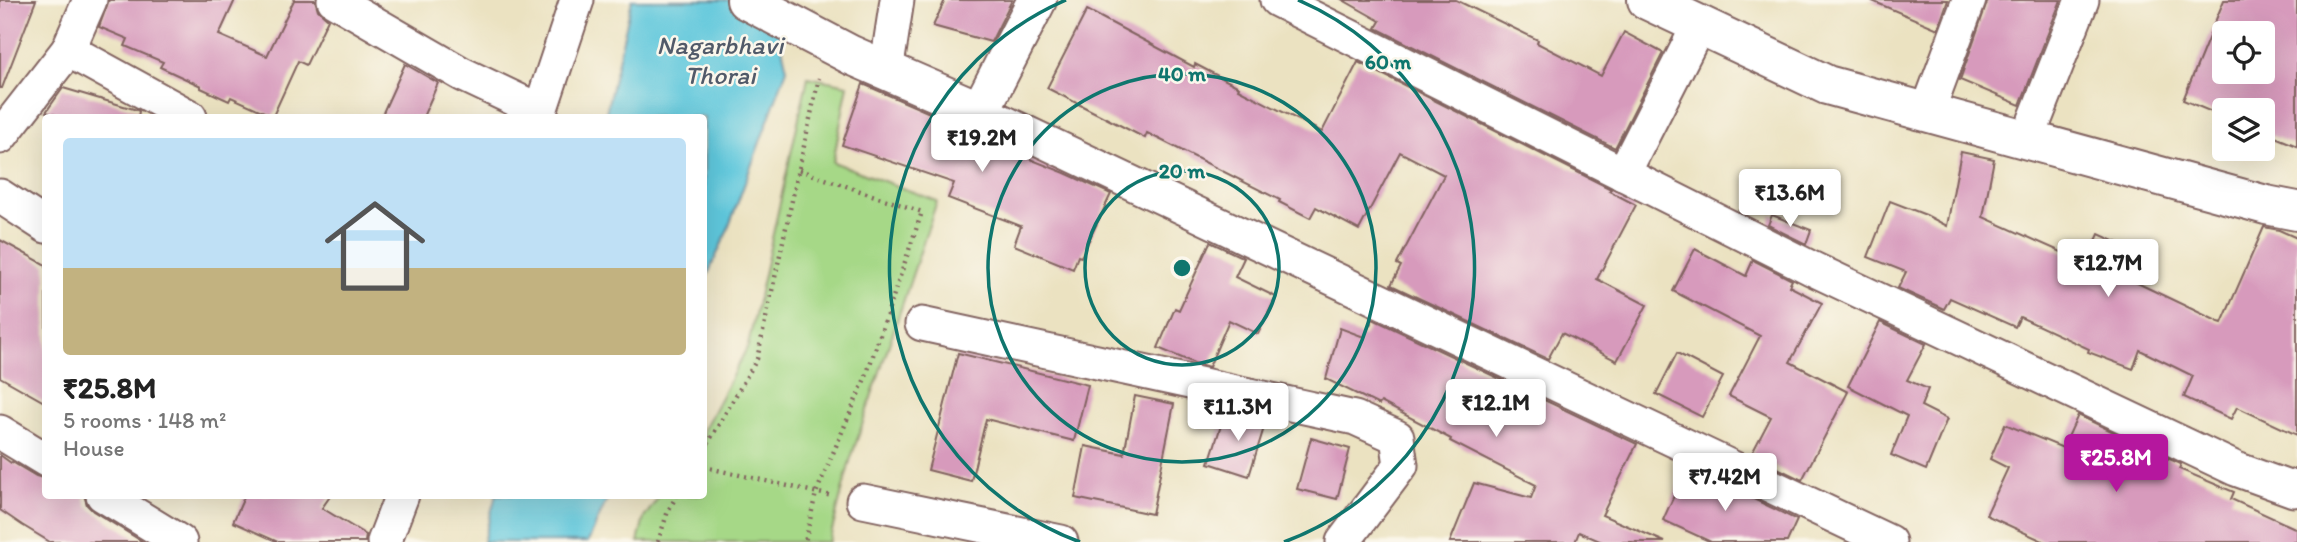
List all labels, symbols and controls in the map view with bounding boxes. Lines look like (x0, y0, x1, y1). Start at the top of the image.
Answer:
map controls (2212, 21, 2275, 161)
button: locate (2212, 21, 2275, 84)
water label: Nagarbhavi Thorai (657, 29, 786, 91)
text: 60 m (1365, 49, 1412, 74)
text: 40 m (1158, 61, 1206, 86)
button: layers (2212, 98, 2275, 161)
pin: ₹19.2M (925, 114, 1039, 174)
text: ₹19.2M (947, 123, 1017, 151)
text: 20 m (1159, 158, 1206, 183)
pin: ₹13.6M (1733, 170, 1847, 229)
text: ₹13.6M (1755, 178, 1825, 206)
icon: home (312, 183, 438, 309)
pin: ₹12.7M (2051, 240, 2165, 299)
text: ₹12.7M (2073, 248, 2143, 276)
centre of rings (1170, 256, 1194, 280)
text: ₹25.8M (63, 369, 157, 406)
pin: ₹12.1M (1439, 380, 1553, 439)
pin: ₹11.3M (1181, 384, 1295, 443)
text: ₹12.1M (1462, 388, 1530, 416)
text: ₹11.3M (1204, 392, 1272, 420)
text: 5 rooms · 148 m² (63, 406, 226, 434)
text: House (63, 434, 125, 462)
pin: ₹25.8M (2059, 434, 2173, 494)
text: ₹25.8M (2080, 443, 2152, 471)
pin: ₹7.42M (1668, 454, 1782, 513)
text: ₹7.42M (1689, 462, 1761, 490)

